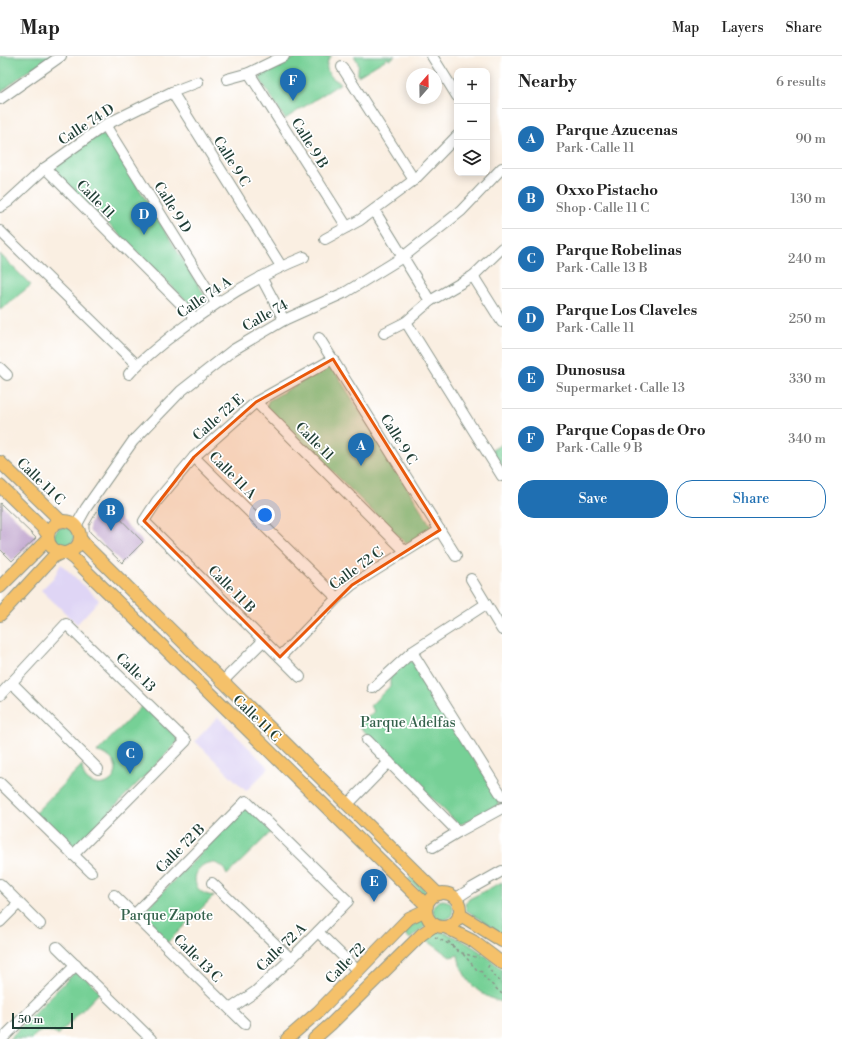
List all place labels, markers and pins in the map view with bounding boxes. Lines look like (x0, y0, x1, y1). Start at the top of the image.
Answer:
pin: F (280, 68, 306, 101)
pin: D (131, 202, 157, 235)
pin: A (348, 433, 374, 466)
pin: B (98, 498, 124, 531)
pin: C (117, 741, 143, 774)
pin: E (361, 869, 387, 902)

